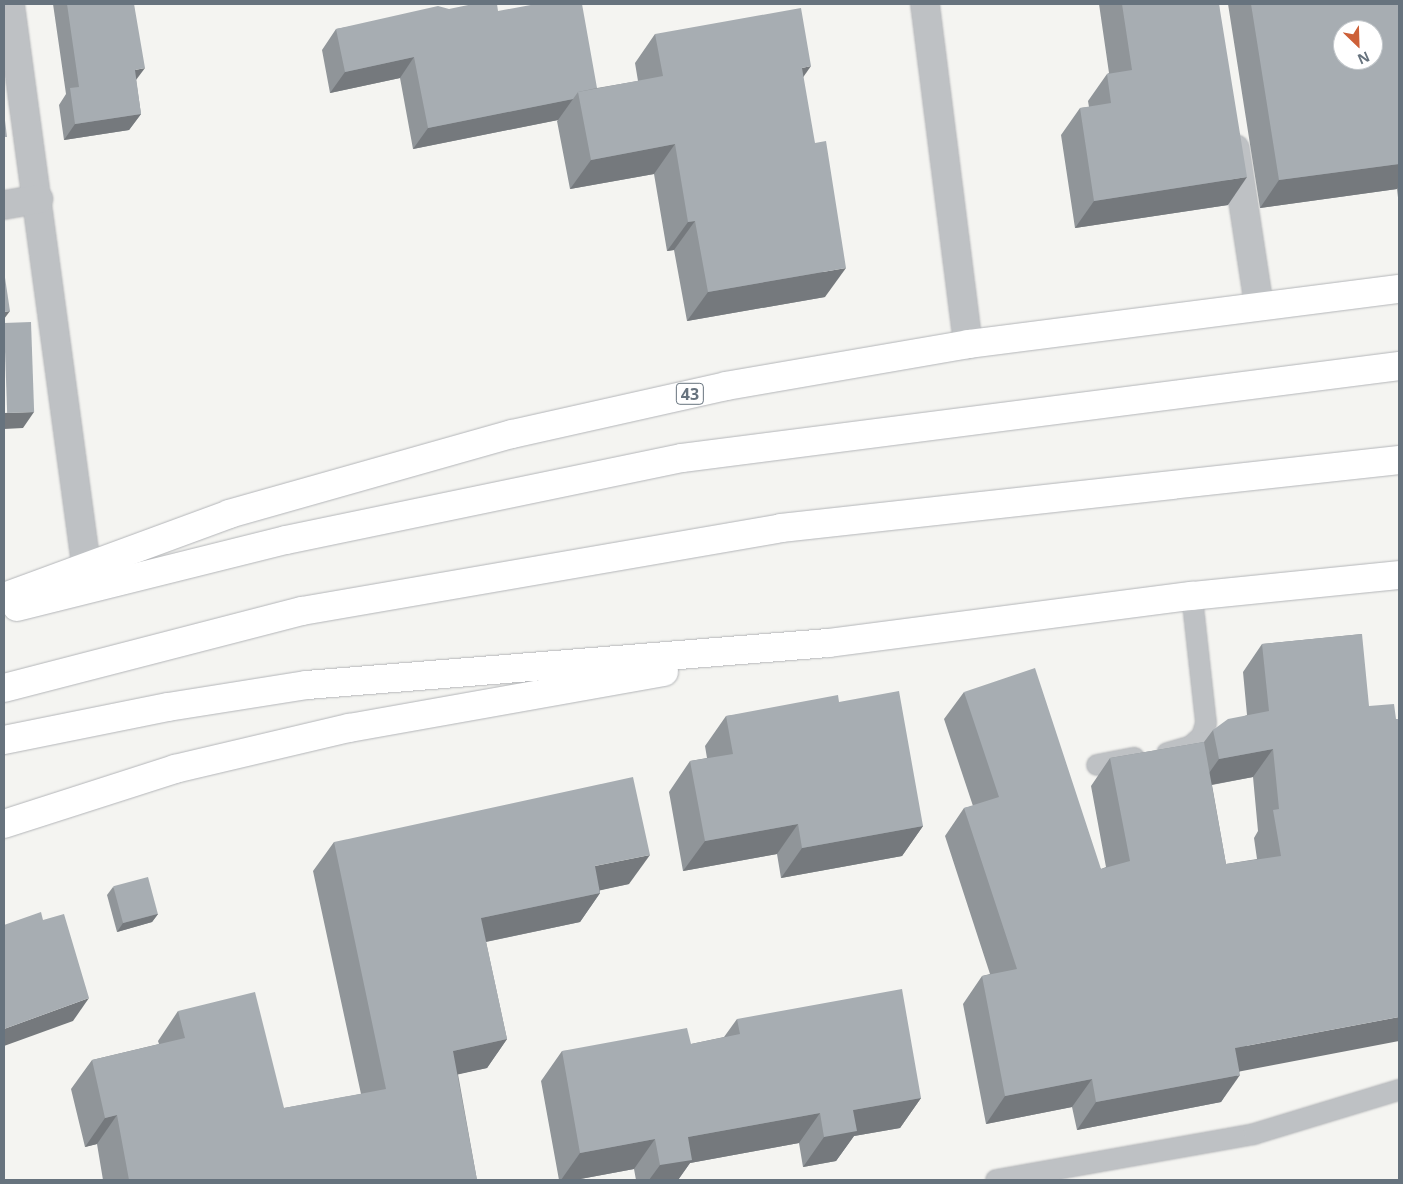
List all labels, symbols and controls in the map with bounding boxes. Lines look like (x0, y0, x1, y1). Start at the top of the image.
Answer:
north arrow (1333, 20, 1383, 70)
text: N (1355, 47, 1373, 69)
road number: 43 (675, 380, 705, 408)

